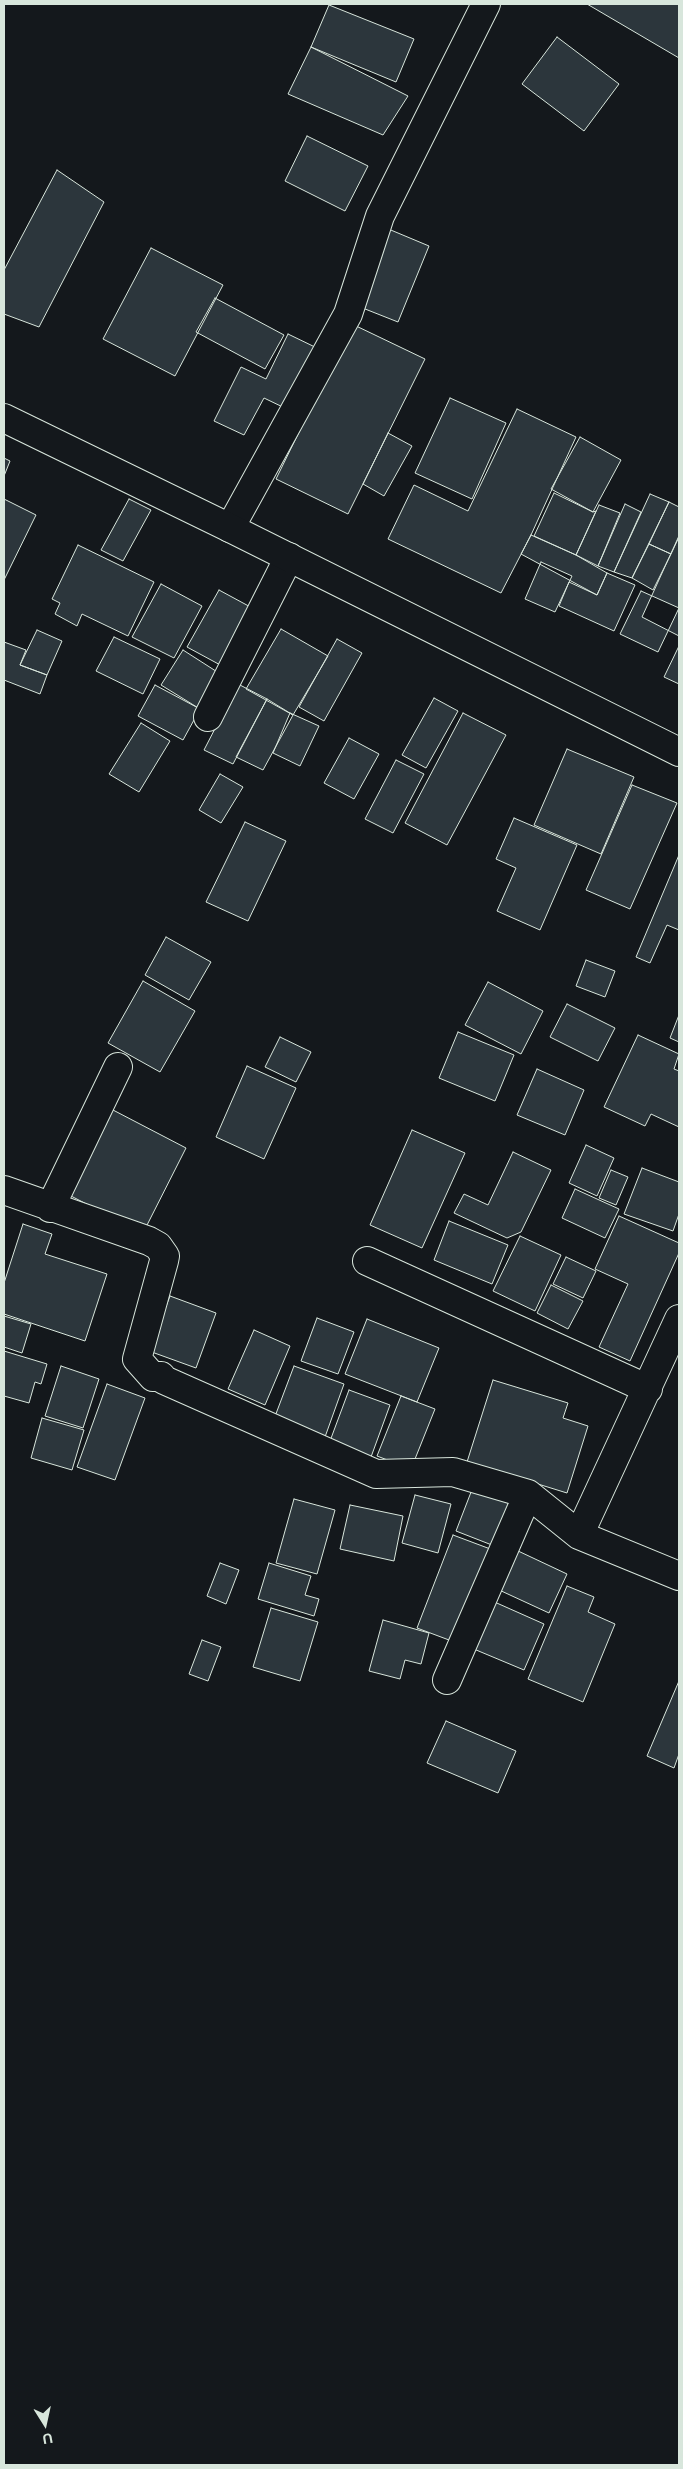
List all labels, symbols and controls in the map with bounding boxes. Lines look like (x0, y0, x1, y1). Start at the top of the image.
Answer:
north arrow (20, 2399, 70, 2449)
text: U (41, 2430, 54, 2448)

